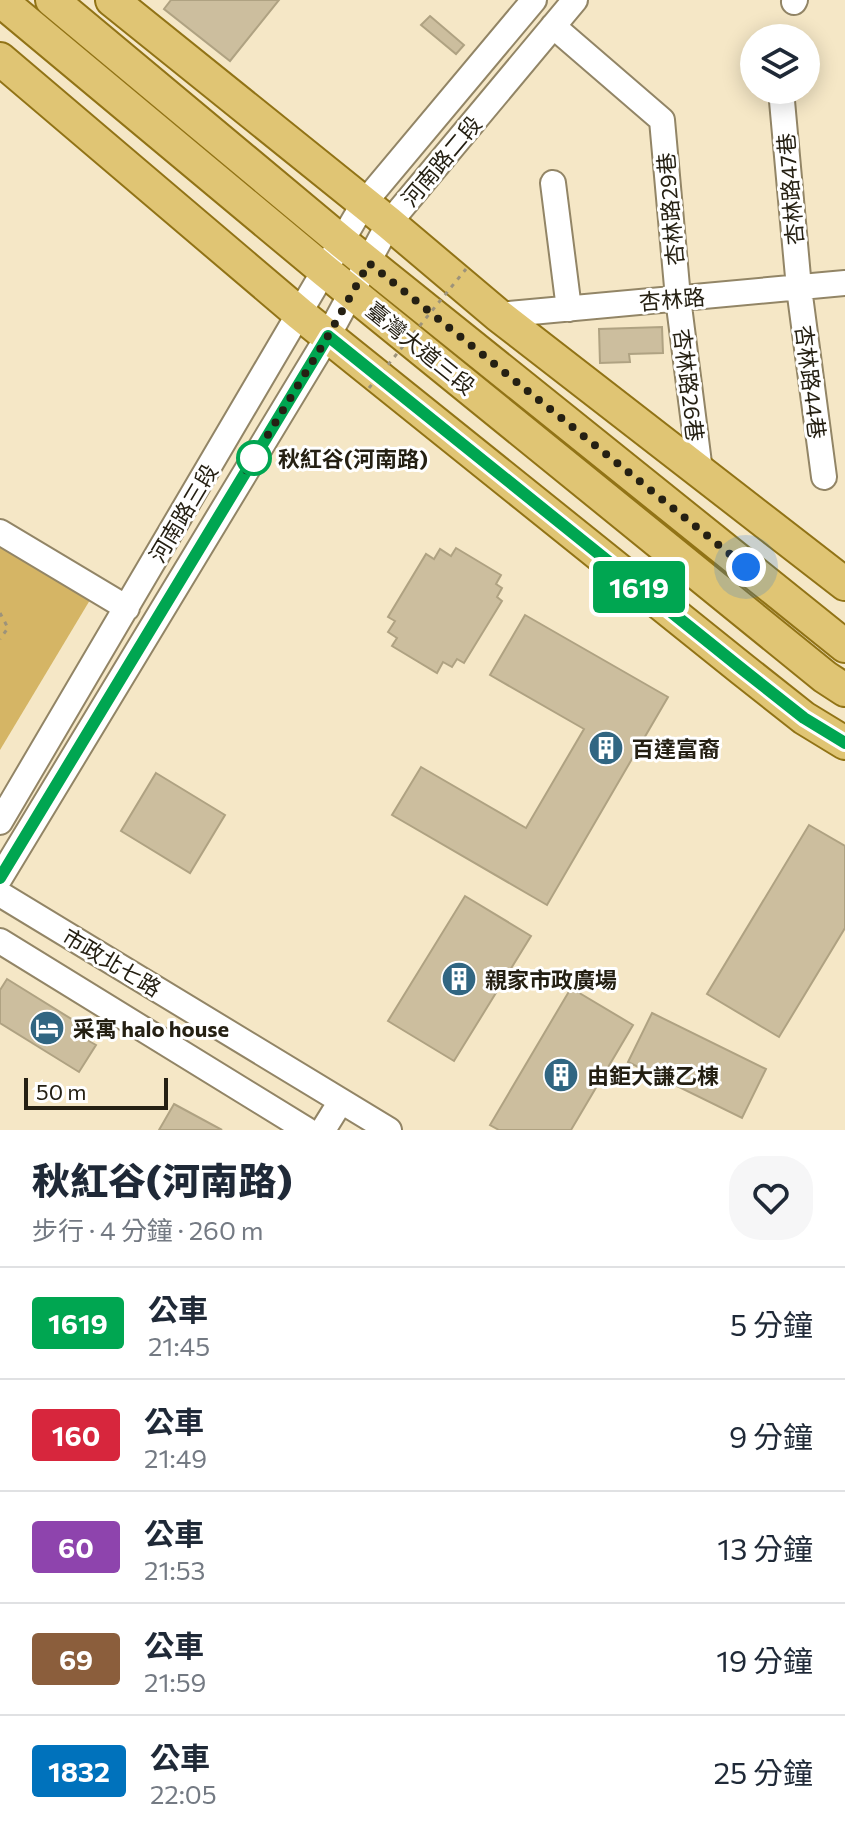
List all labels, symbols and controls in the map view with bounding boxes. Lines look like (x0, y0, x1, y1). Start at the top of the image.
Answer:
map controls (740, 24, 820, 104)
button: layers (740, 24, 820, 104)
street label: 河南路二段 (395, 110, 487, 212)
street label: 杏林路47巷 (772, 132, 808, 246)
street label: 杏林路29巷 (652, 151, 688, 267)
street label: 杏林路 (638, 283, 706, 315)
street label: 臺灣大道三段 (361, 296, 481, 400)
street label: 杏林路44巷 (791, 324, 831, 440)
street label: 杏林路26巷 (669, 327, 709, 443)
marker: 秋紅谷(河南路) (237, 441, 271, 475)
place label: 秋紅谷(河南路) (278, 445, 428, 472)
street label: 河南路三段 (143, 459, 223, 567)
your location (726, 547, 766, 587)
line badge: 1619 (583, 561, 695, 613)
text: 1619 (609, 570, 669, 604)
building icon: 百達富裔 (587, 729, 625, 767)
place label: 百達富裔 (632, 735, 720, 762)
street label: 市政北七路 (58, 922, 166, 1002)
building icon: 親家市政廣場 (440, 960, 478, 998)
place label: 親家市政廣場 (485, 966, 617, 993)
hotel icon: 采寓 halo house (28, 1009, 66, 1047)
place label: 采寓 halo house (73, 1015, 229, 1042)
building icon: 由鉅大謙乙棟 (542, 1056, 580, 1094)
place label: 由鉅大謙乙棟 (587, 1062, 719, 1089)
scale bar (24, 1074, 168, 1110)
text: 50 m (36, 1078, 86, 1105)
text: 秋紅谷(河南路) (32, 1156, 292, 1203)
button: heart (729, 1156, 813, 1240)
text: 步行 · 4 分鐘 · 260 m (32, 1214, 264, 1245)
text: 公車 (148, 1290, 208, 1327)
text: 5 分鐘 (730, 1305, 813, 1342)
text: 1619 (48, 1306, 108, 1340)
text: 21:45 (148, 1330, 210, 1361)
text: 公車 (144, 1402, 204, 1439)
text: 9 分鐘 (729, 1417, 813, 1454)
text: 160 (52, 1418, 100, 1452)
text: 21:49 (144, 1442, 207, 1473)
text: 公車 (144, 1514, 204, 1551)
text: 13 分鐘 (717, 1529, 813, 1566)
text: 60 (58, 1530, 94, 1564)
text: 21:53 (144, 1554, 205, 1585)
text: 公車 (144, 1626, 204, 1663)
text: 19 分鐘 (716, 1641, 813, 1678)
text: 69 (59, 1642, 93, 1676)
text: 21:59 (144, 1666, 206, 1697)
text: 公車 (150, 1738, 210, 1775)
text: 25 分鐘 (713, 1753, 813, 1790)
text: 1832 (48, 1754, 110, 1788)
text: 22:05 (150, 1778, 217, 1809)

